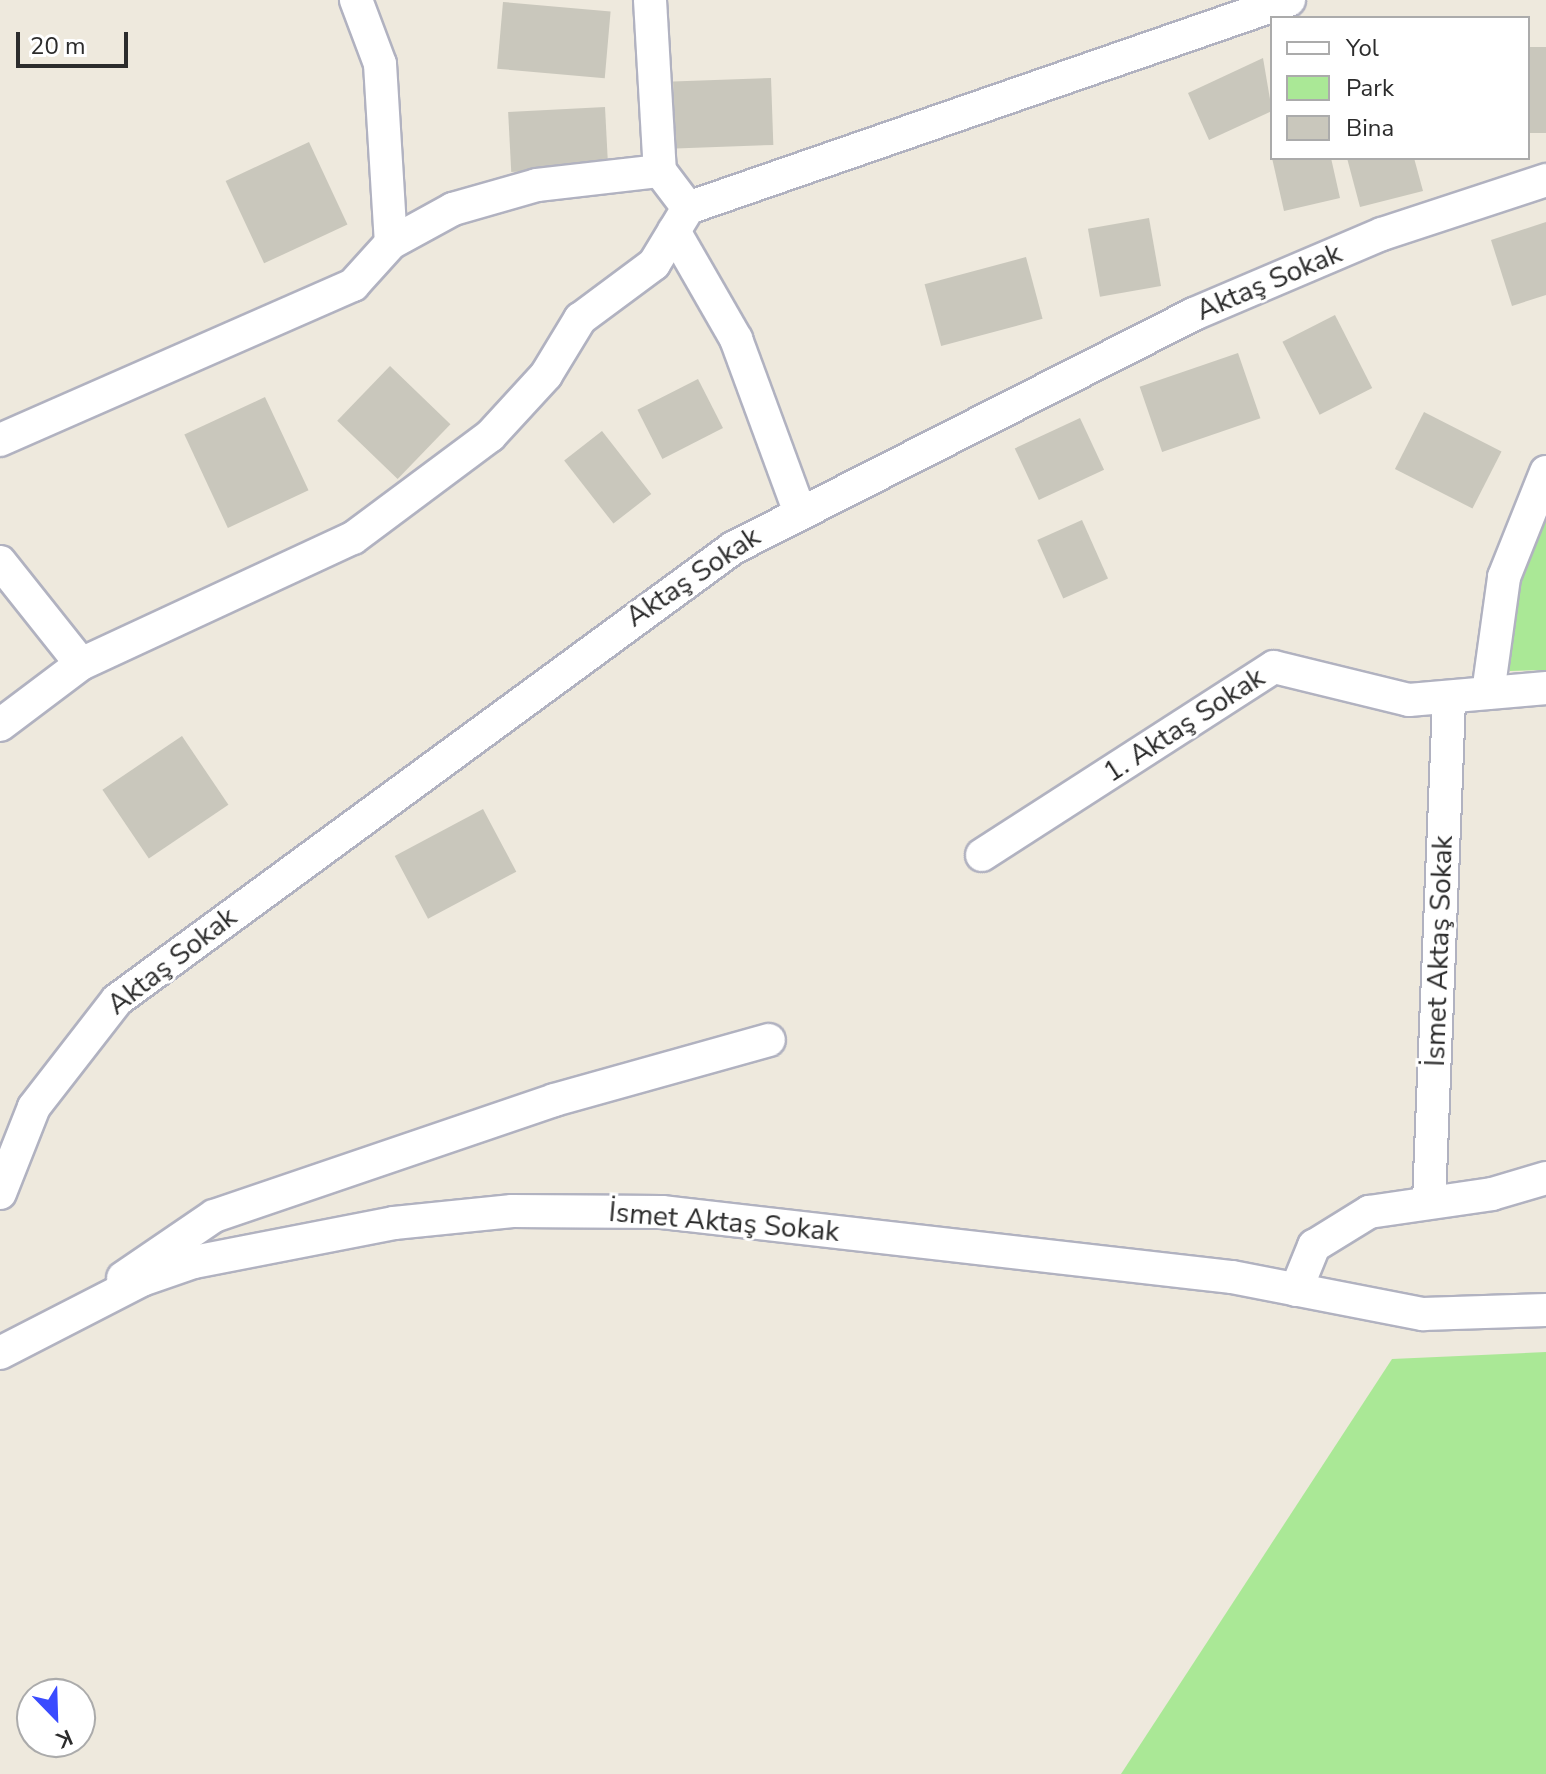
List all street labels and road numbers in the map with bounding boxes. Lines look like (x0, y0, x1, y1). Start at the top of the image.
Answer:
street label: Aktaş Sokak (1191, 236, 1347, 328)
street label: Aktaş Sokak (619, 520, 767, 634)
street label: 1. Aktaş Sokak (1097, 660, 1271, 790)
street label: İsmet Aktaş Sokak (1418, 835, 1460, 1067)
street label: Aktaş Sokak (101, 900, 243, 1022)
street label: İsmet Aktaş Sokak (607, 1195, 841, 1249)

